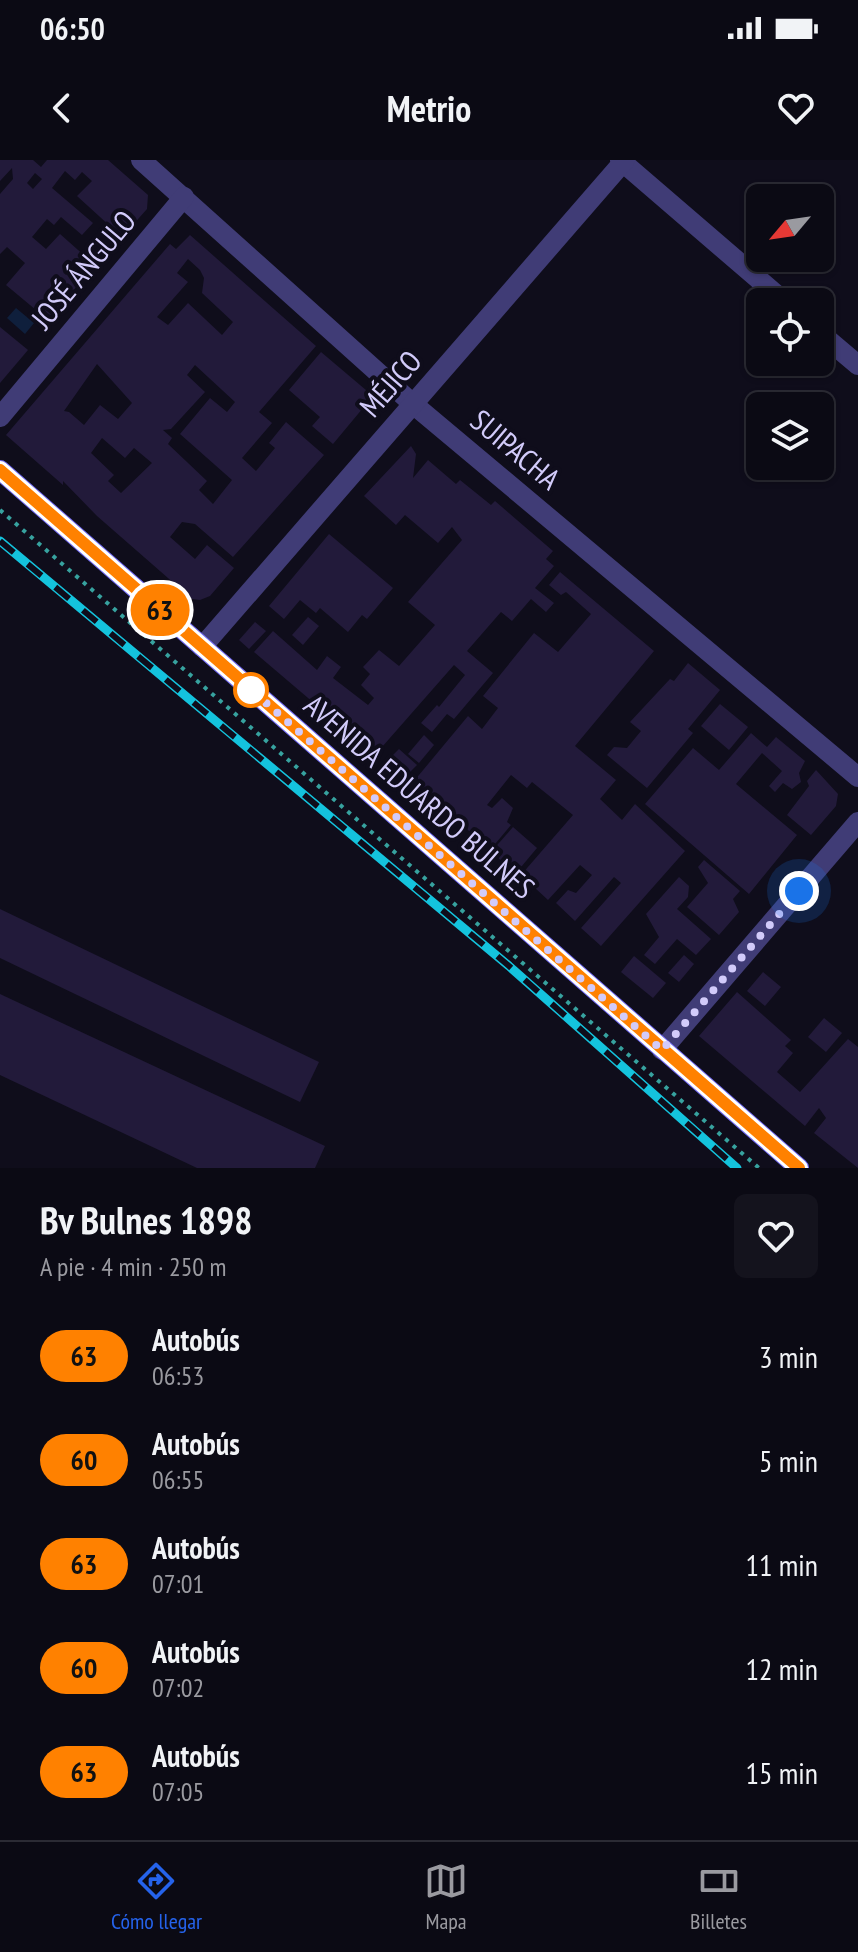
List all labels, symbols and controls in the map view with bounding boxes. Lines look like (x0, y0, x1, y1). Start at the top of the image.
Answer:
text: 06:50 (40, 9, 105, 48)
text: Metrio (387, 85, 471, 132)
icon: back (40, 86, 84, 130)
icon: heart (774, 86, 818, 130)
north arrow (746, 184, 834, 272)
map controls (746, 184, 834, 480)
street label: JOSÉ ÁNGULO (21, 202, 144, 337)
button: locate (746, 288, 834, 376)
street label: MÉJICO (350, 342, 429, 424)
button: layers (746, 392, 834, 480)
street label: SUIPACHA (463, 400, 569, 498)
line badge: 63 (124, 584, 196, 636)
text: 63 (147, 591, 173, 628)
unlabelled marker (234, 673, 268, 707)
street label: AVENIDA EDUARDO BULNES (297, 685, 543, 907)
your location (779, 871, 819, 911)
button: heart (734, 1194, 818, 1278)
text: Bv Bulnes 1898 (40, 1195, 252, 1244)
text: A pie · 4 min · 250 m (40, 1250, 227, 1283)
text: Autobús (152, 1320, 240, 1359)
text: 63 (71, 1337, 97, 1374)
text: 3 min (759, 1337, 818, 1376)
text: 06:53 (152, 1359, 204, 1392)
text: Autobús (152, 1424, 240, 1463)
text: 60 (71, 1441, 97, 1478)
text: 5 min (759, 1441, 818, 1480)
text: 06:55 (152, 1463, 204, 1496)
text: Autobús (152, 1528, 240, 1567)
text: 63 (71, 1545, 97, 1582)
text: 11 min (745, 1545, 818, 1584)
text: 07:01 (152, 1567, 204, 1600)
text: Autobús (152, 1632, 240, 1671)
text: 60 (71, 1649, 97, 1686)
text: 12 min (745, 1649, 818, 1688)
text: 07:02 (152, 1671, 204, 1704)
text: Autobús (152, 1736, 240, 1775)
text: 63 (71, 1753, 97, 1790)
text: 15 min (745, 1753, 818, 1792)
text: 07:05 (152, 1775, 204, 1808)
tab: Cómo llegar (111, 1859, 202, 1935)
tab: Mapa (424, 1859, 468, 1935)
tab: Billetes (690, 1859, 747, 1935)

